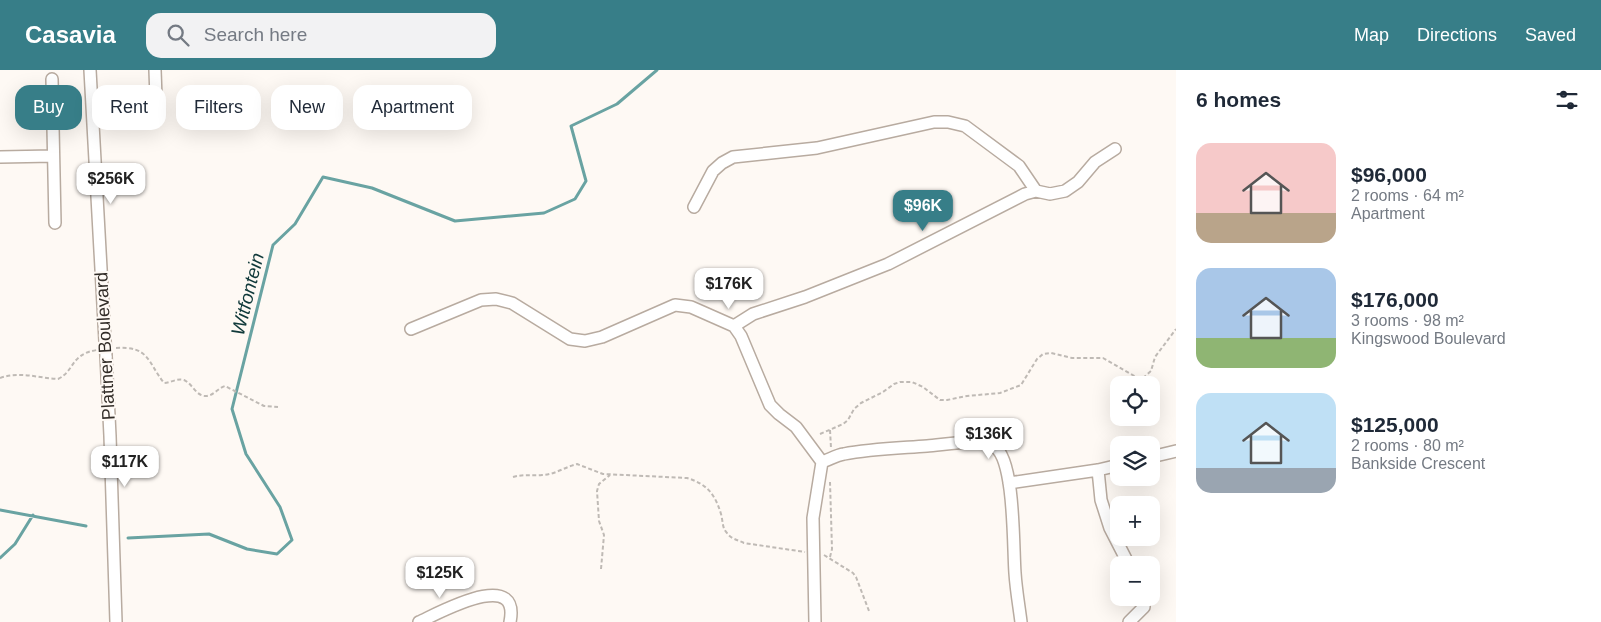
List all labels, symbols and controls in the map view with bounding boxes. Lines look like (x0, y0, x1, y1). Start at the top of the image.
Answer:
search box (146, 13, 496, 58)
text: Casavia (25, 21, 116, 48)
icon: search (164, 21, 192, 49)
text: Search here (204, 24, 307, 45)
text: Map (1354, 25, 1389, 45)
text: Directions (1417, 25, 1497, 45)
text: Saved (1525, 25, 1576, 45)
chip: Buy (15, 85, 82, 130)
chip: Rent (92, 85, 166, 130)
chip: Filters (176, 85, 261, 130)
chip: New (271, 85, 343, 130)
chip: Apartment (353, 85, 472, 130)
icon: filters (1553, 86, 1581, 114)
text: 6 homes (1196, 88, 1281, 111)
pin: $256K (76, 162, 146, 205)
icon: home (1236, 163, 1296, 223)
text: $96,000 (1351, 163, 1427, 186)
text: $256K (87, 170, 135, 187)
text: 2 rooms · 64 m² (1351, 187, 1464, 204)
pin: $96K (893, 190, 953, 232)
text: $96K (904, 197, 942, 214)
text: Apartment (1351, 205, 1425, 222)
water label: Witfontein (227, 251, 268, 338)
pin: $176K (694, 268, 764, 310)
street label: Plattner Boulevard (91, 272, 119, 420)
text: $176K (705, 275, 753, 292)
icon: home (1236, 288, 1296, 348)
text: $176,000 (1351, 288, 1439, 311)
text: 3 rooms · 98 m² (1351, 312, 1464, 329)
text: Kingswood Boulevard (1351, 330, 1506, 347)
map controls (1110, 376, 1160, 606)
button: locate (1110, 376, 1160, 426)
icon: home (1236, 413, 1296, 473)
text: $125,000 (1351, 413, 1439, 436)
pin: $136K (954, 418, 1024, 460)
text: $136K (965, 425, 1013, 442)
button: layers (1110, 436, 1160, 486)
text: 2 rooms · 80 m² (1351, 437, 1464, 454)
pin: $117K (90, 446, 160, 488)
text: $117K (102, 453, 148, 470)
text: Bankside Crescent (1351, 455, 1485, 472)
button: + (1110, 496, 1160, 546)
pin: $125K (405, 556, 475, 599)
button: − (1110, 556, 1160, 606)
text: $125K (416, 564, 464, 581)

